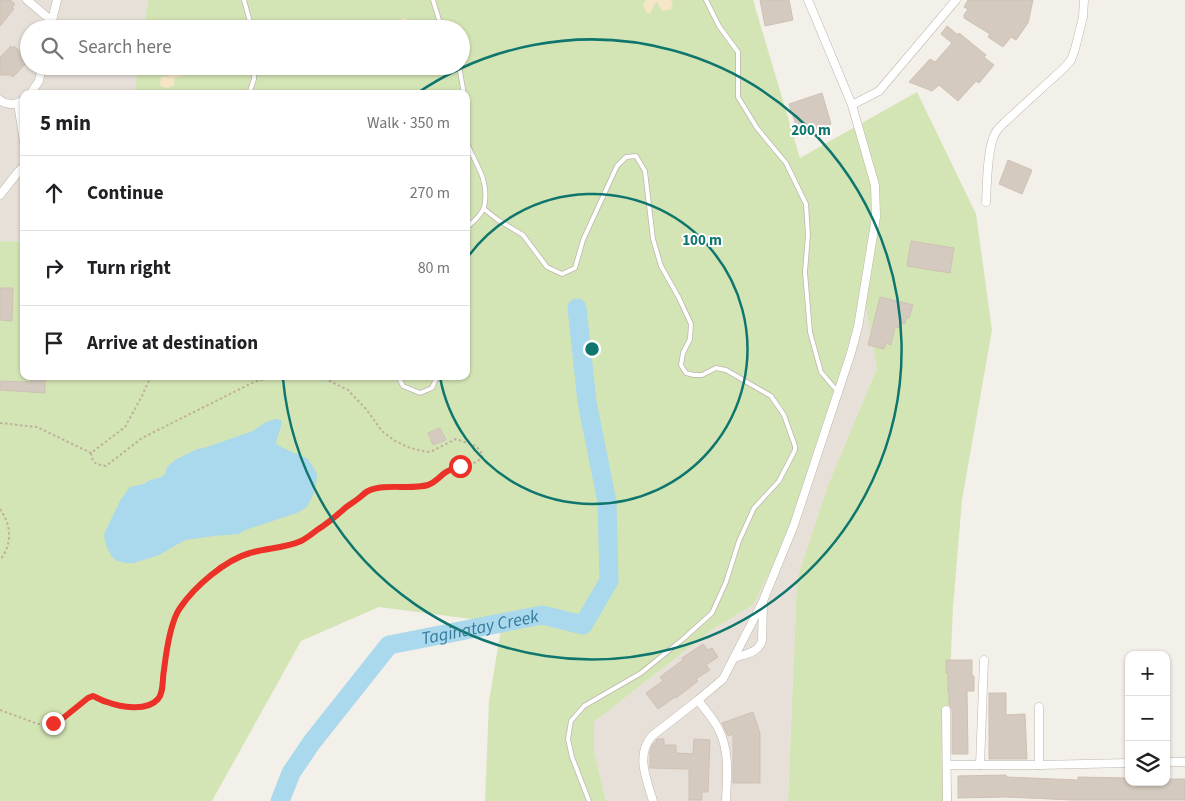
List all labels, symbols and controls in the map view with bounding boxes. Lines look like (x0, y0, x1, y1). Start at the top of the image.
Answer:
search box (20, 20, 470, 75)
icon: search (38, 34, 66, 62)
text: Search here (78, 34, 172, 61)
text: 5 min (40, 108, 91, 138)
text: Walk · 350 m (367, 112, 450, 134)
text: 200 m (791, 120, 831, 141)
icon: ahead (40, 179, 68, 207)
text: Continue (87, 180, 164, 207)
text: 270 m (410, 182, 450, 204)
text: 100 m (682, 230, 722, 251)
icon: right (40, 254, 68, 282)
text: Turn right (87, 255, 171, 282)
text: 80 m (418, 257, 450, 279)
icon: arrive (40, 329, 68, 357)
text: Arrive at destination (87, 330, 258, 357)
centre of rings (583, 340, 601, 358)
route start (449, 455, 472, 478)
water label: Taginatay Creek (419, 603, 541, 651)
map controls (1125, 651, 1170, 786)
button: + (1125, 651, 1170, 696)
button: − (1125, 696, 1170, 741)
route end (42, 712, 65, 735)
button: layers (1125, 741, 1170, 786)

